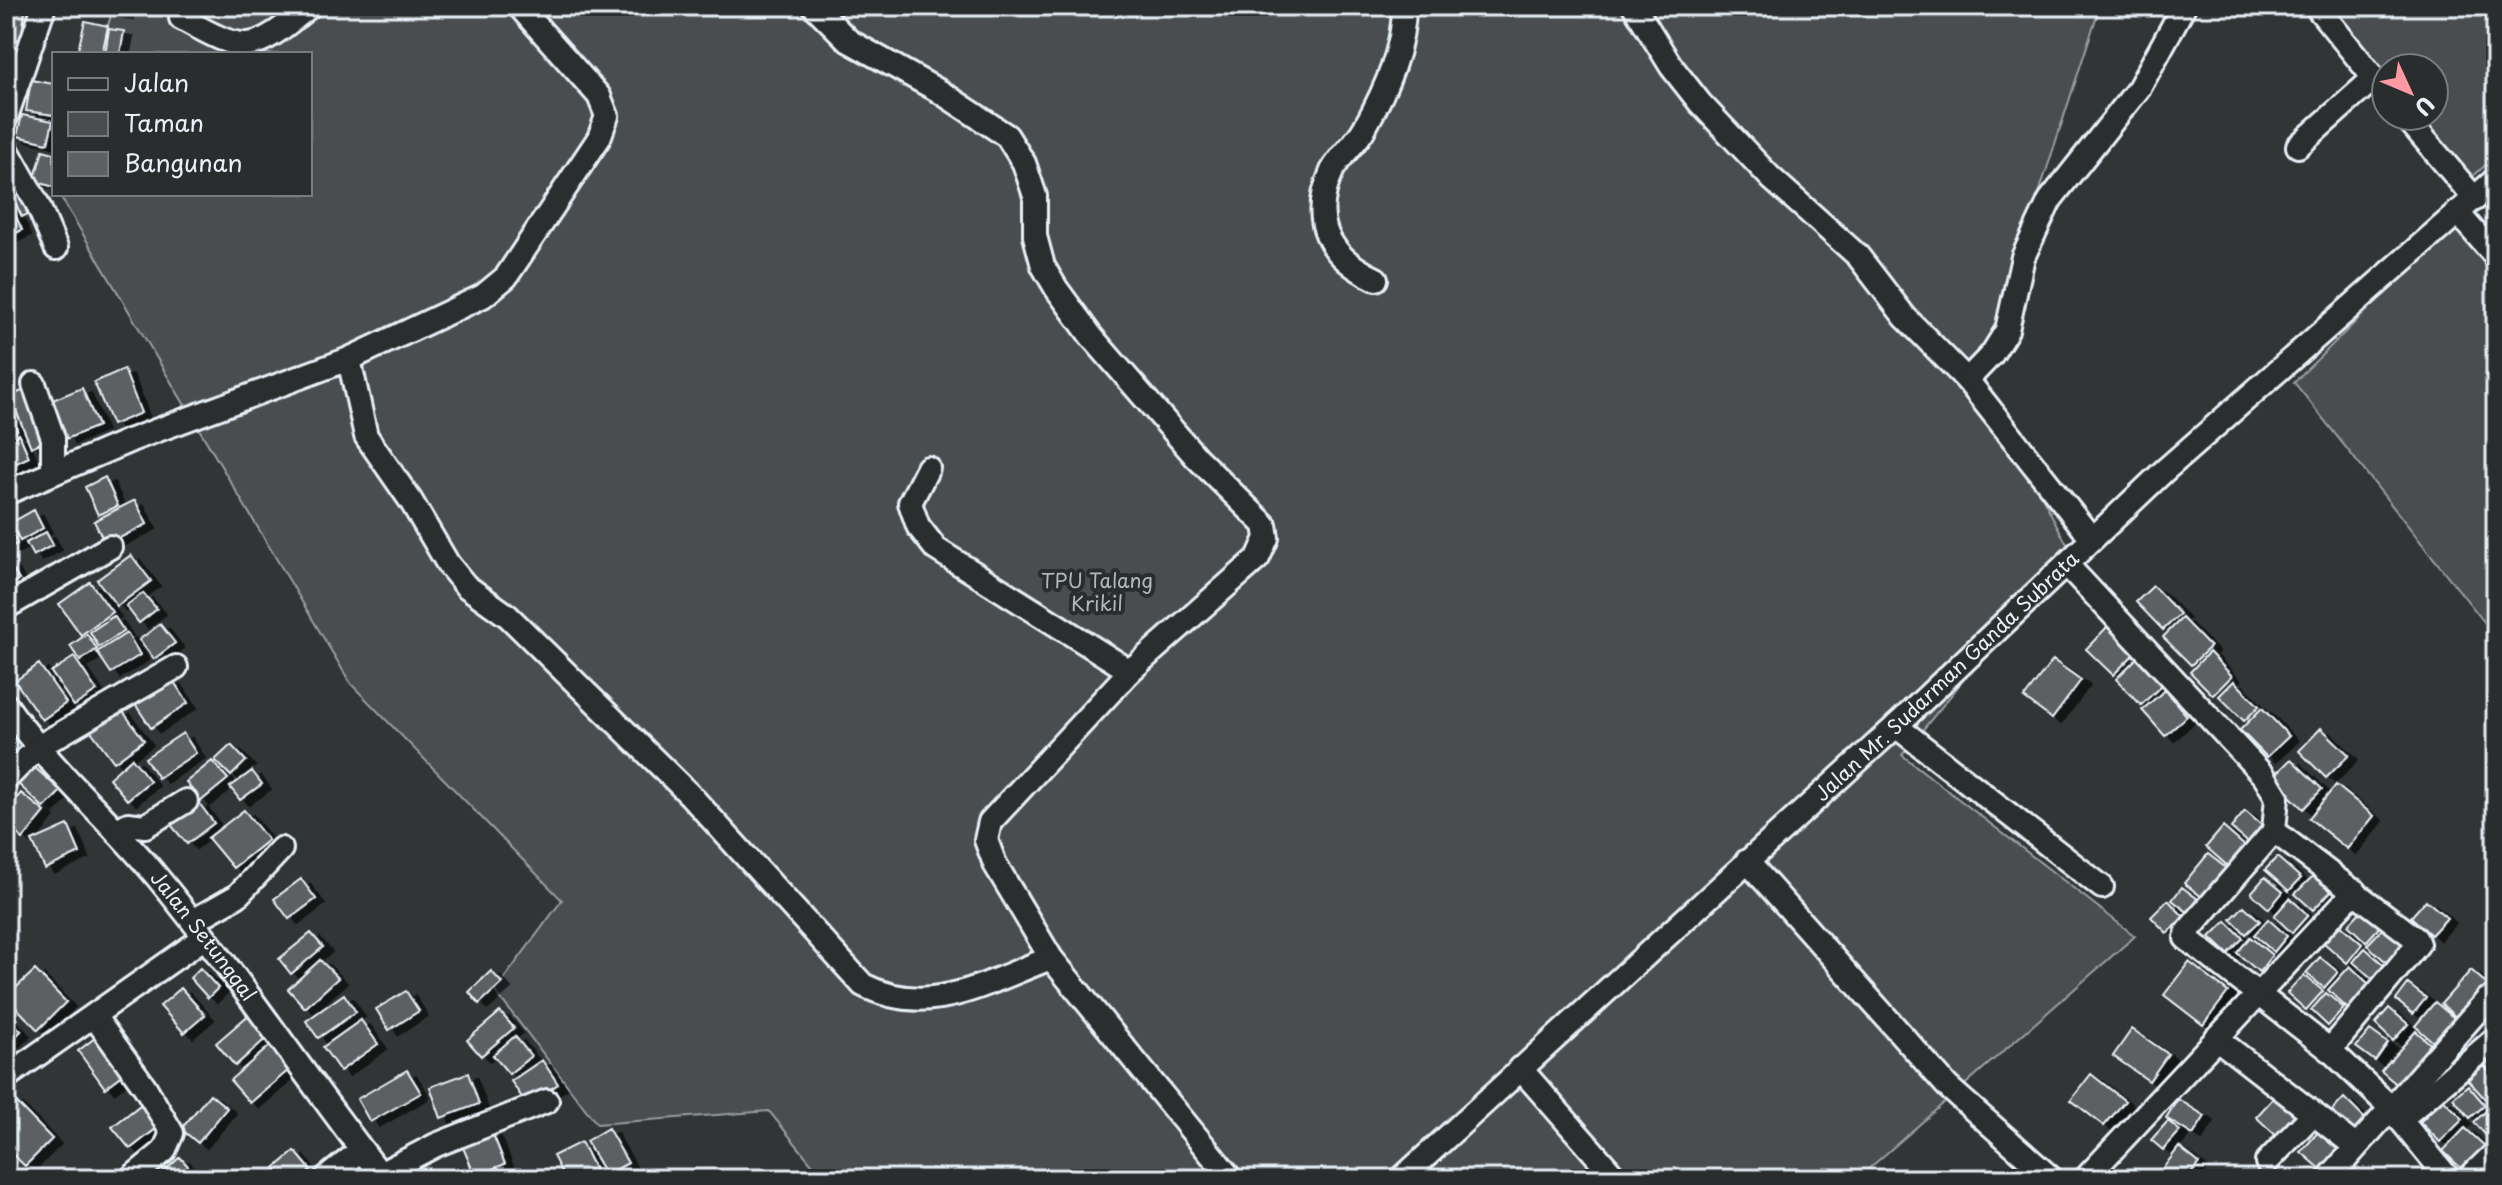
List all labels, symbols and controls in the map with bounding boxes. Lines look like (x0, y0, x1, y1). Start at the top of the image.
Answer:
legend (52, 52, 312, 196)
north arrow (2370, 52, 2450, 132)
text: Jalan (124, 64, 189, 100)
text: U (2408, 89, 2443, 124)
text: Taman (124, 104, 204, 140)
text: Bangunan (124, 144, 243, 180)
street label: Jalan Mr. Sudarman Ganda Subrata (1807, 543, 2085, 808)
park label: TPU Talang Krikil (1041, 565, 1153, 618)
street label: Jalan Setunggal (144, 864, 264, 1007)

